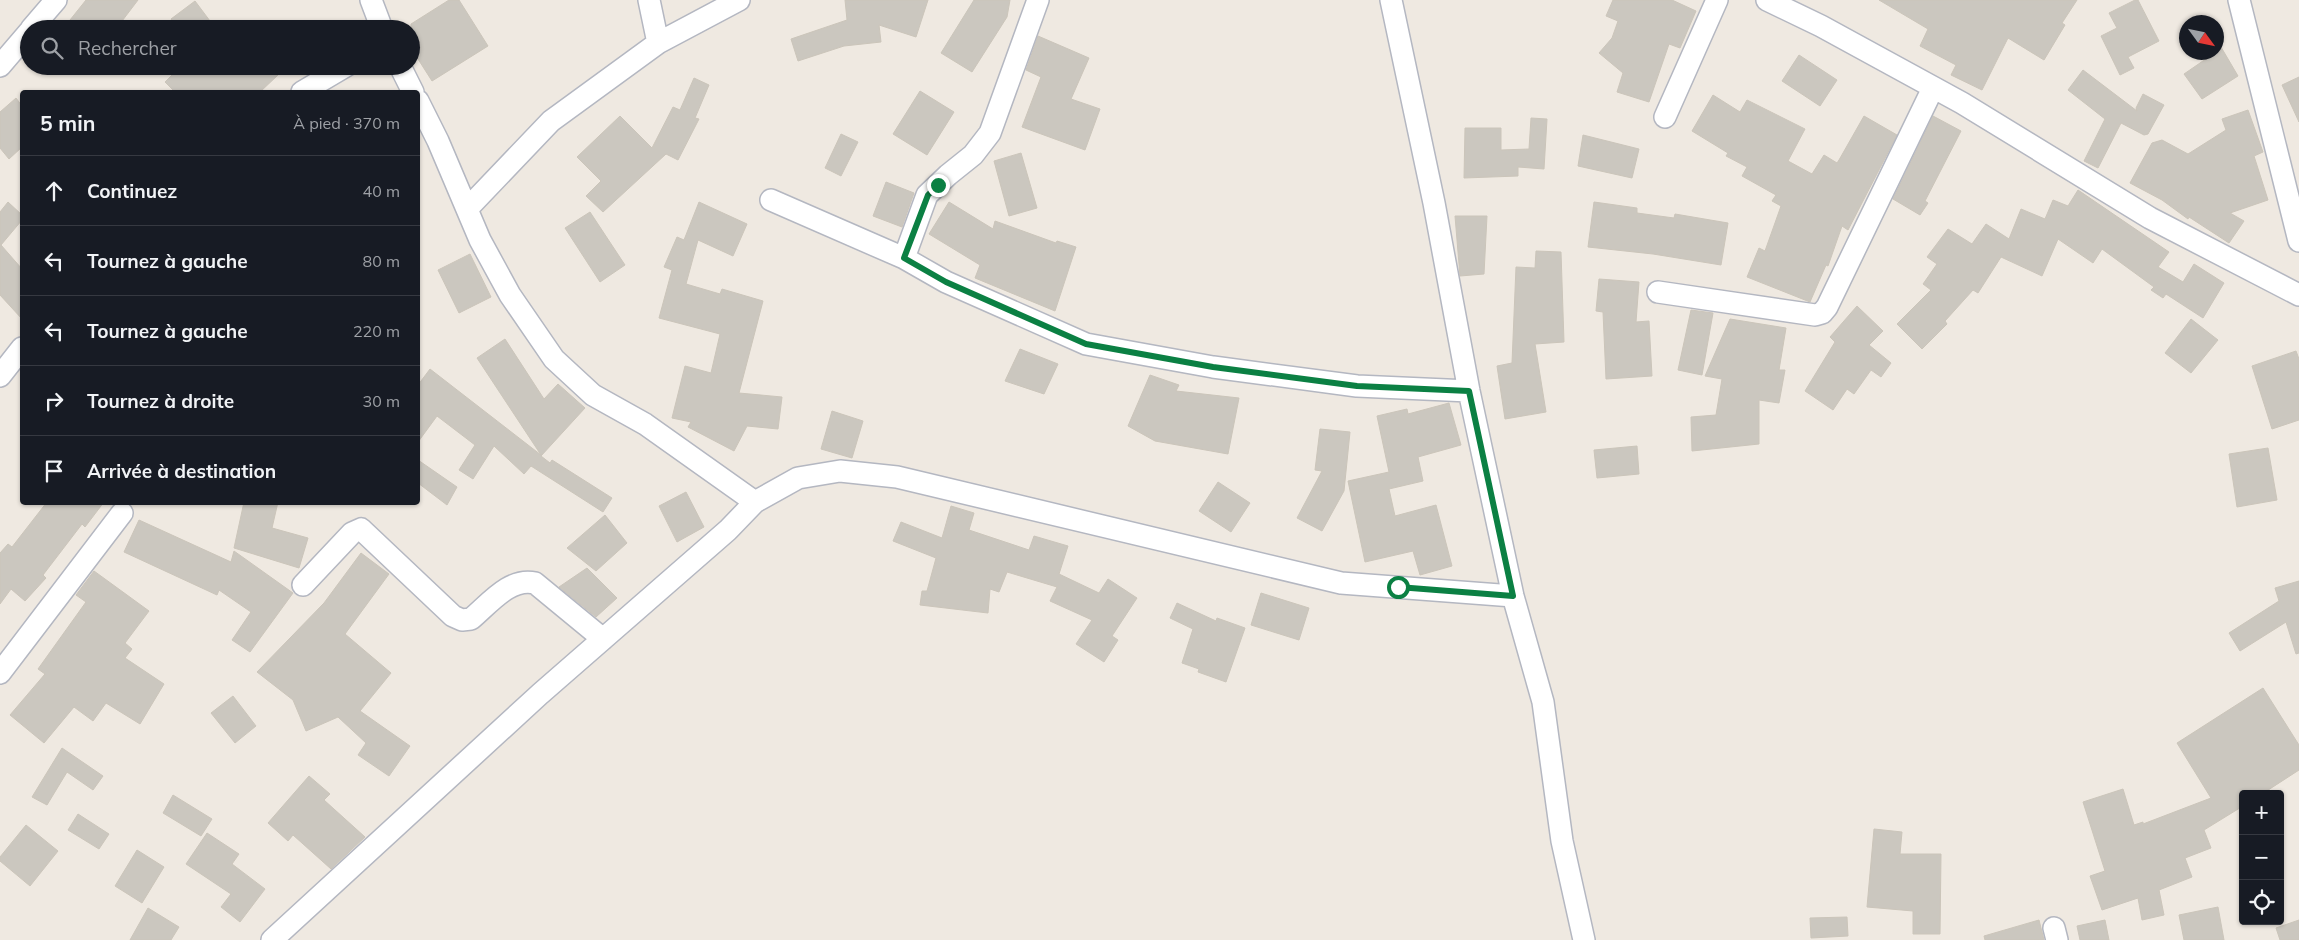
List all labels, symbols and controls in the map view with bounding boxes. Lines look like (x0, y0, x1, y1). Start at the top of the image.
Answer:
north arrow (2179, 15, 2224, 60)
search box (20, 20, 420, 75)
icon: search (38, 34, 66, 62)
text: Rechercher (78, 36, 177, 60)
text: 5 min (40, 110, 95, 136)
text: À pied · 370 m (293, 113, 400, 133)
route end (927, 174, 950, 197)
icon: ahead (40, 177, 68, 205)
text: Continuez (87, 179, 177, 203)
text: 40 m (363, 181, 400, 201)
icon: left (40, 247, 68, 275)
text: Tournez à gauche (87, 249, 248, 273)
text: 80 m (363, 251, 400, 271)
icon: left (40, 317, 68, 345)
text: Tournez à gauche (87, 319, 248, 343)
text: 220 m (353, 321, 400, 341)
icon: right (40, 387, 68, 415)
text: Tournez à droite (87, 389, 234, 413)
text: 30 m (363, 391, 400, 411)
icon: arrive (40, 457, 68, 485)
text: Arrivée à destination (87, 459, 276, 483)
route start (1387, 576, 1410, 599)
map controls (2239, 790, 2284, 925)
button: + (2239, 790, 2284, 835)
button: − (2239, 835, 2284, 880)
button: locate (2239, 880, 2284, 925)

